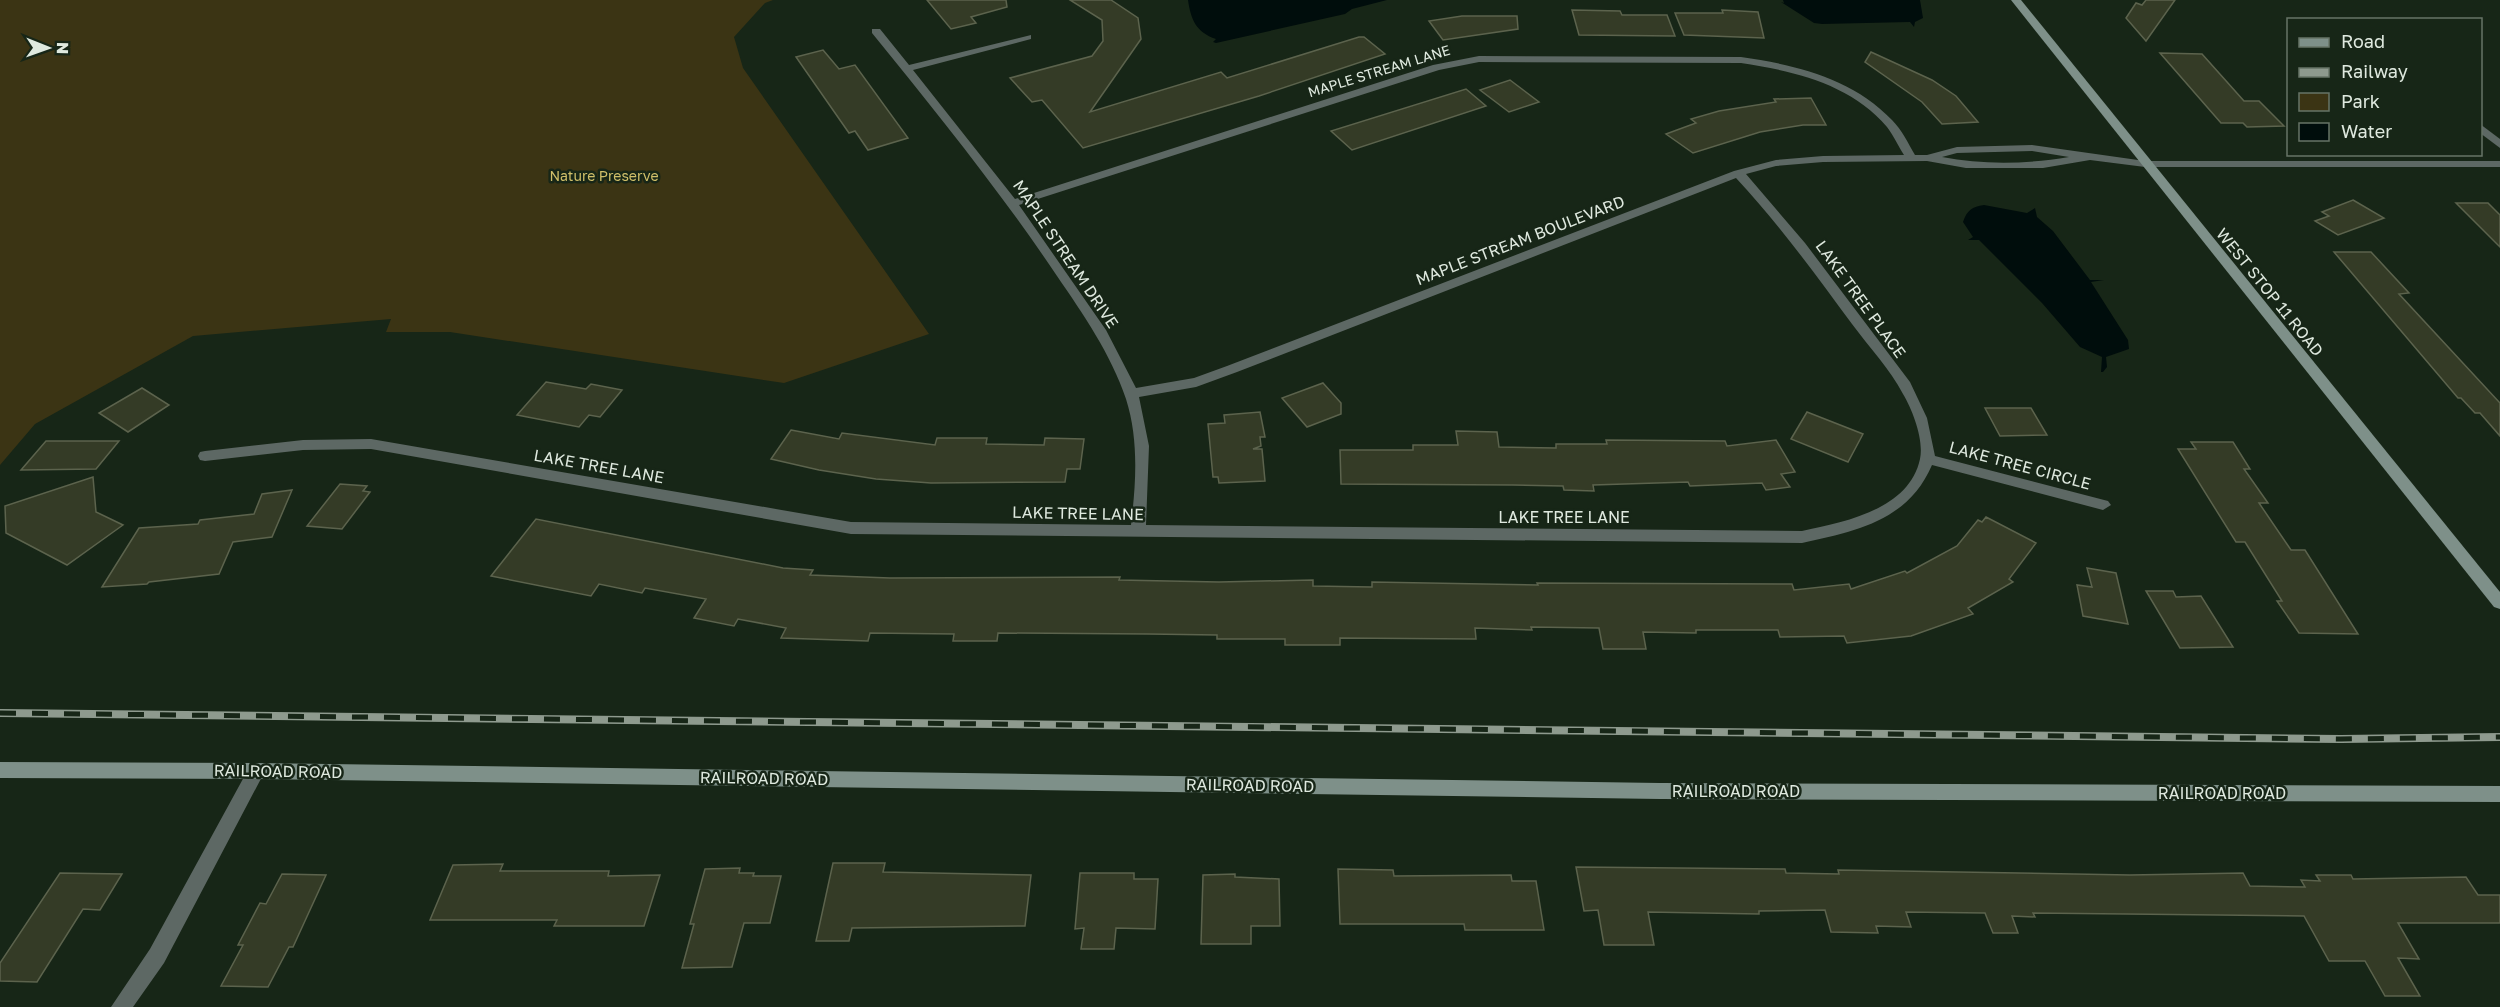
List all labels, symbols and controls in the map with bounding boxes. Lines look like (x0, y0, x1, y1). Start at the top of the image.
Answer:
north arrow (18, 18, 78, 78)
legend (2287, 18, 2482, 156)
text: Road (2341, 30, 2385, 52)
street label: MAPLE STREAM LANE (1306, 41, 1452, 100)
text: N (53, 42, 73, 55)
text: Railway (2341, 60, 2408, 82)
text: Park (2341, 90, 2380, 112)
text: Water (2341, 120, 2392, 142)
park label: Nature Preserve (549, 167, 659, 184)
street label: MAPLE STREAM DRIVE (1009, 176, 1123, 332)
street label: MAPLE STREAM BOULEVARD (1413, 191, 1627, 289)
street label: WEST STOP 11 ROAD (2212, 224, 2328, 360)
street label: LAKE TREE PLACE (1812, 236, 1910, 362)
street label: LAKE TREE CIRCLE (1947, 436, 2093, 494)
street label: LAKE TREE LANE (532, 445, 666, 487)
street label: LAKE TREE LANE (1012, 502, 1144, 524)
street label: LAKE TREE LANE (1498, 507, 1630, 527)
street label: RAILROAD ROAD (214, 760, 342, 782)
street label: RAILROAD ROAD (700, 767, 828, 789)
street label: RAILROAD ROAD (1186, 774, 1314, 796)
street label: RAILROAD ROAD (1672, 781, 1800, 801)
street label: RAILROAD ROAD (2158, 783, 2286, 803)

